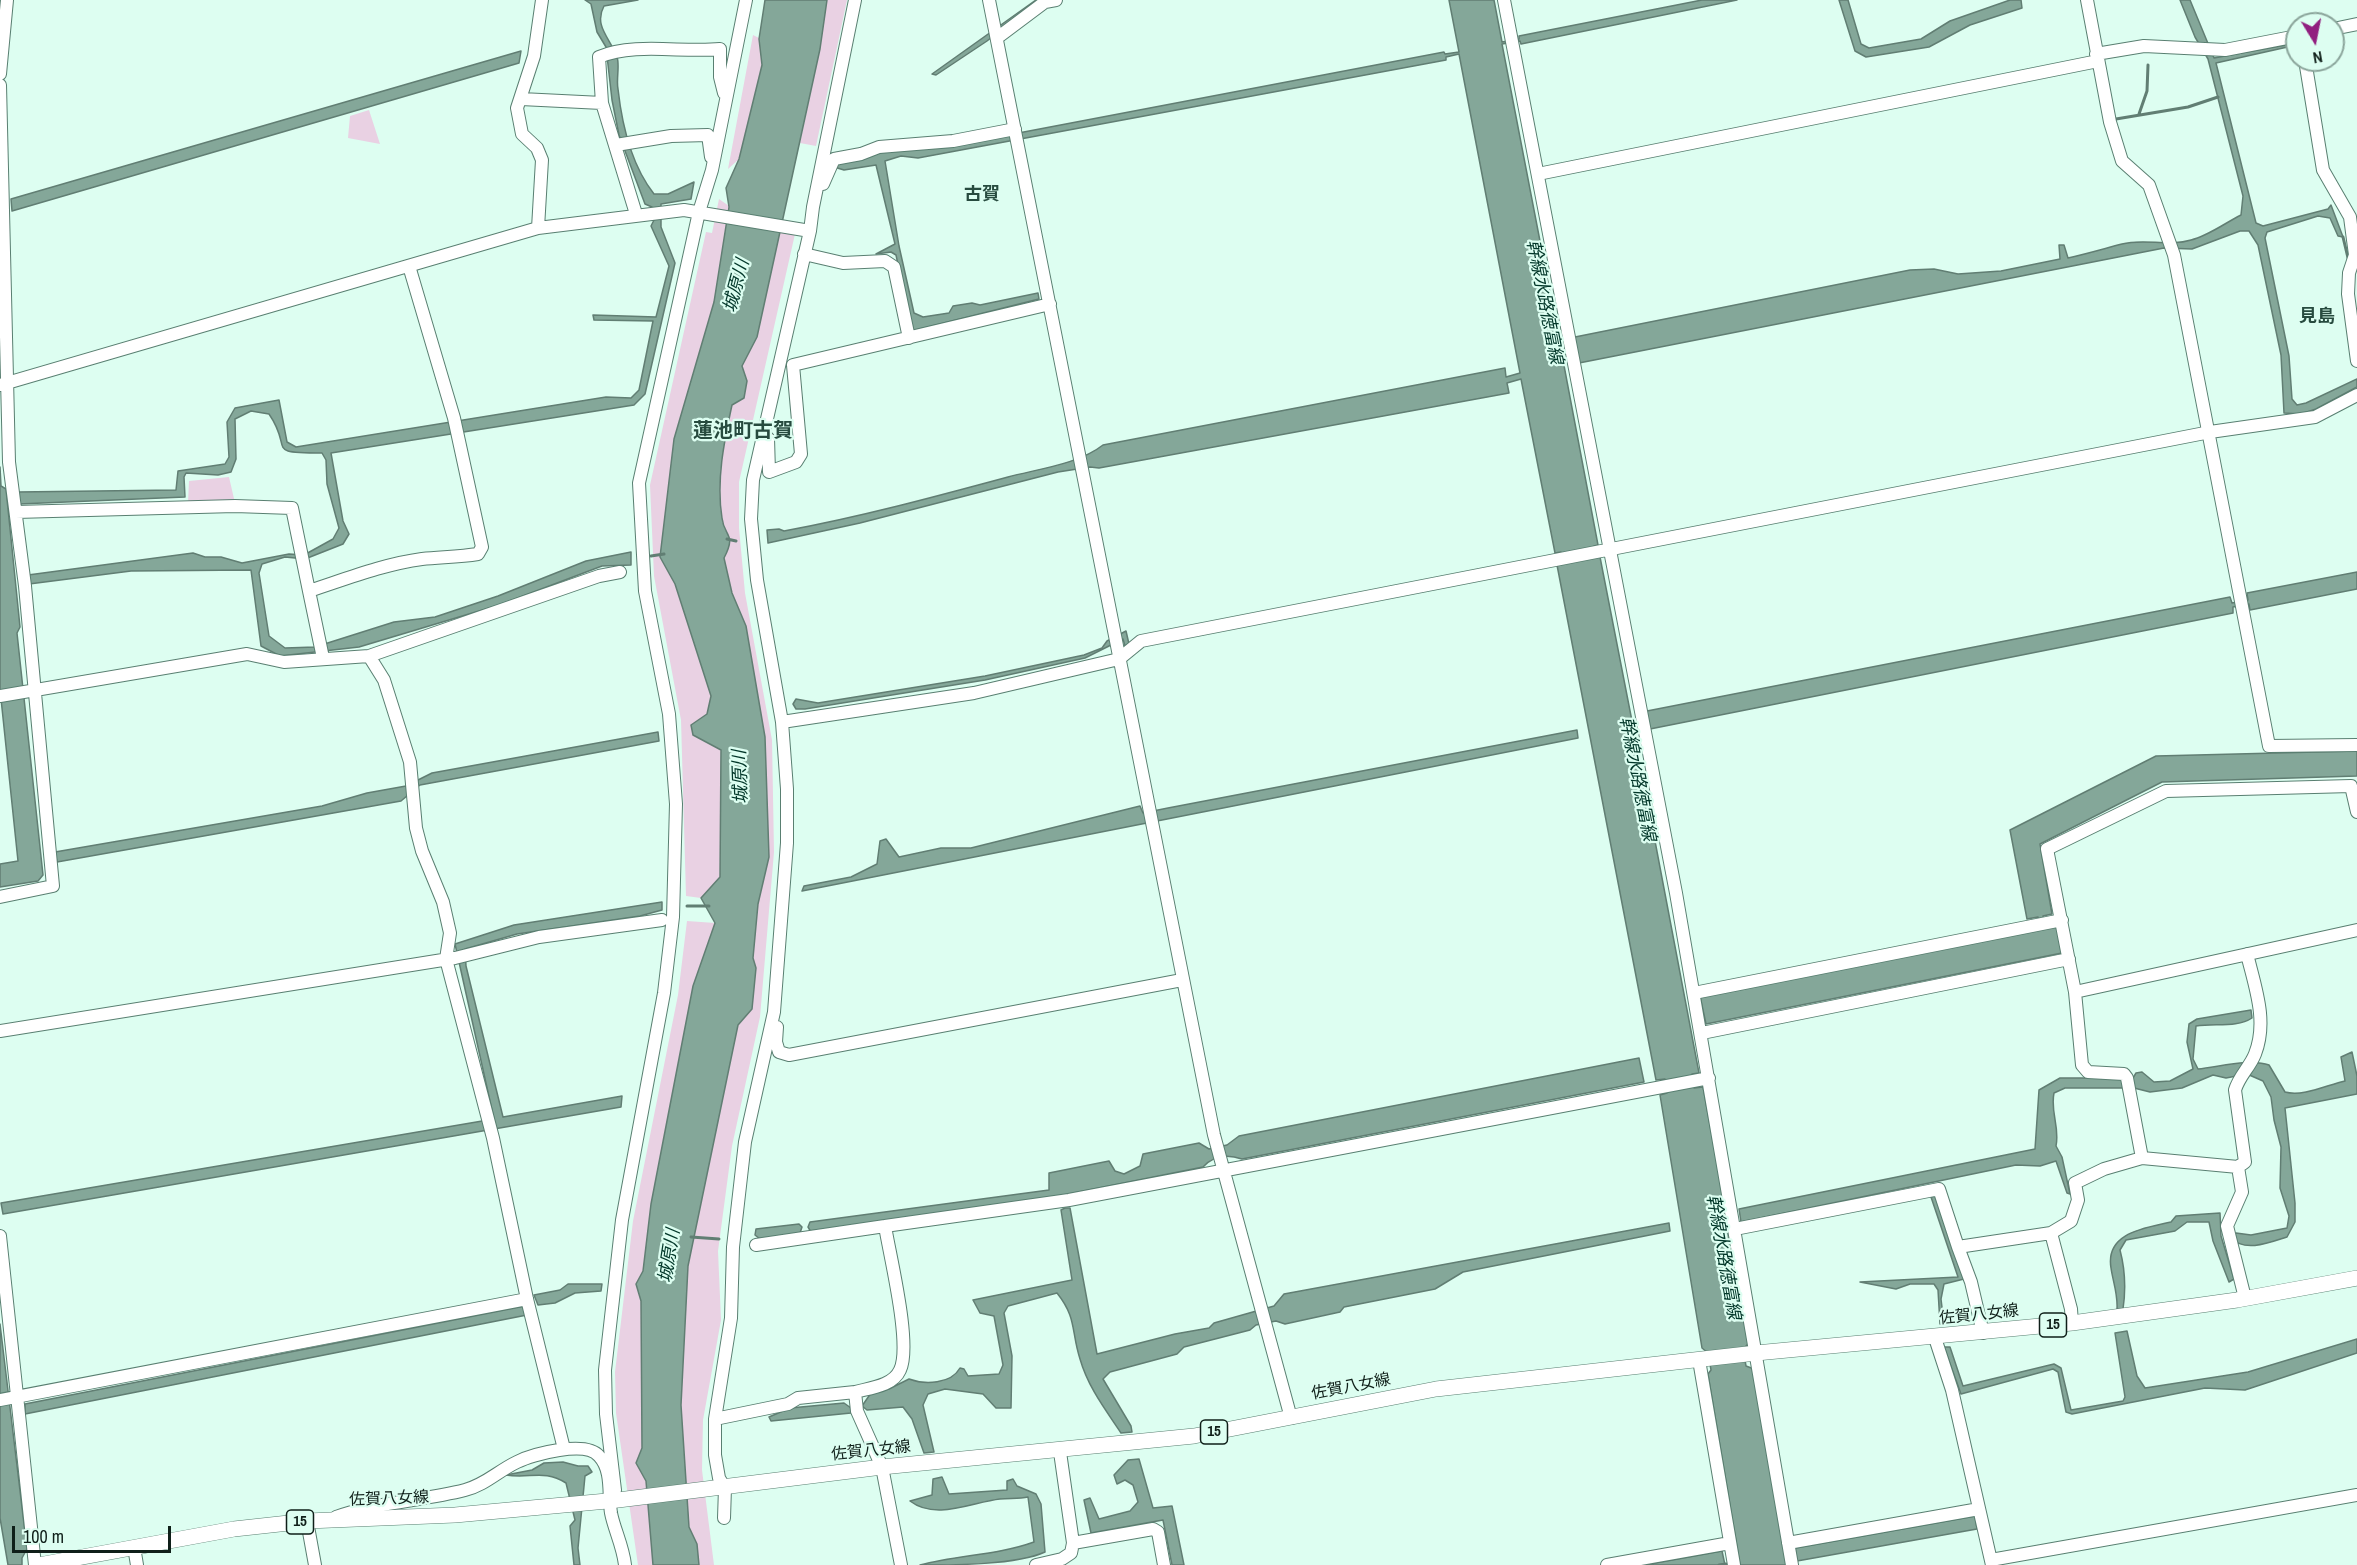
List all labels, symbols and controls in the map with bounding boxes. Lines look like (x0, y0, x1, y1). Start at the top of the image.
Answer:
north arrow (2285, 12, 2345, 72)
text: N (2311, 46, 2324, 69)
district label: 古賀 (964, 184, 1000, 206)
water label: 幹線水路徳富線 (1521, 238, 1567, 366)
water label: 城原川 (720, 257, 754, 315)
district label: 見島 (2299, 306, 2335, 328)
district label: 蓮池町古賀 (693, 420, 793, 444)
water label: 幹線水路徳富線 (1614, 715, 1660, 843)
water label: 城原川 (729, 750, 753, 804)
water label: 幹線水路徳富線 (1701, 1193, 1745, 1321)
water label: 城原川 (655, 1228, 685, 1284)
street label: 佐賀八女線 (1938, 1301, 2020, 1329)
road number: 15 (2040, 1313, 2066, 1337)
street label: 佐賀八女線 (1310, 1370, 1392, 1404)
road number: 15 (1200, 1420, 1228, 1444)
street label: 佐賀八女線 (830, 1437, 912, 1465)
street label: 佐賀八女線 (349, 1488, 429, 1510)
road number: 15 (286, 1510, 314, 1534)
scale bar (15, 1514, 174, 1552)
text: 100 m (23, 1524, 64, 1549)

